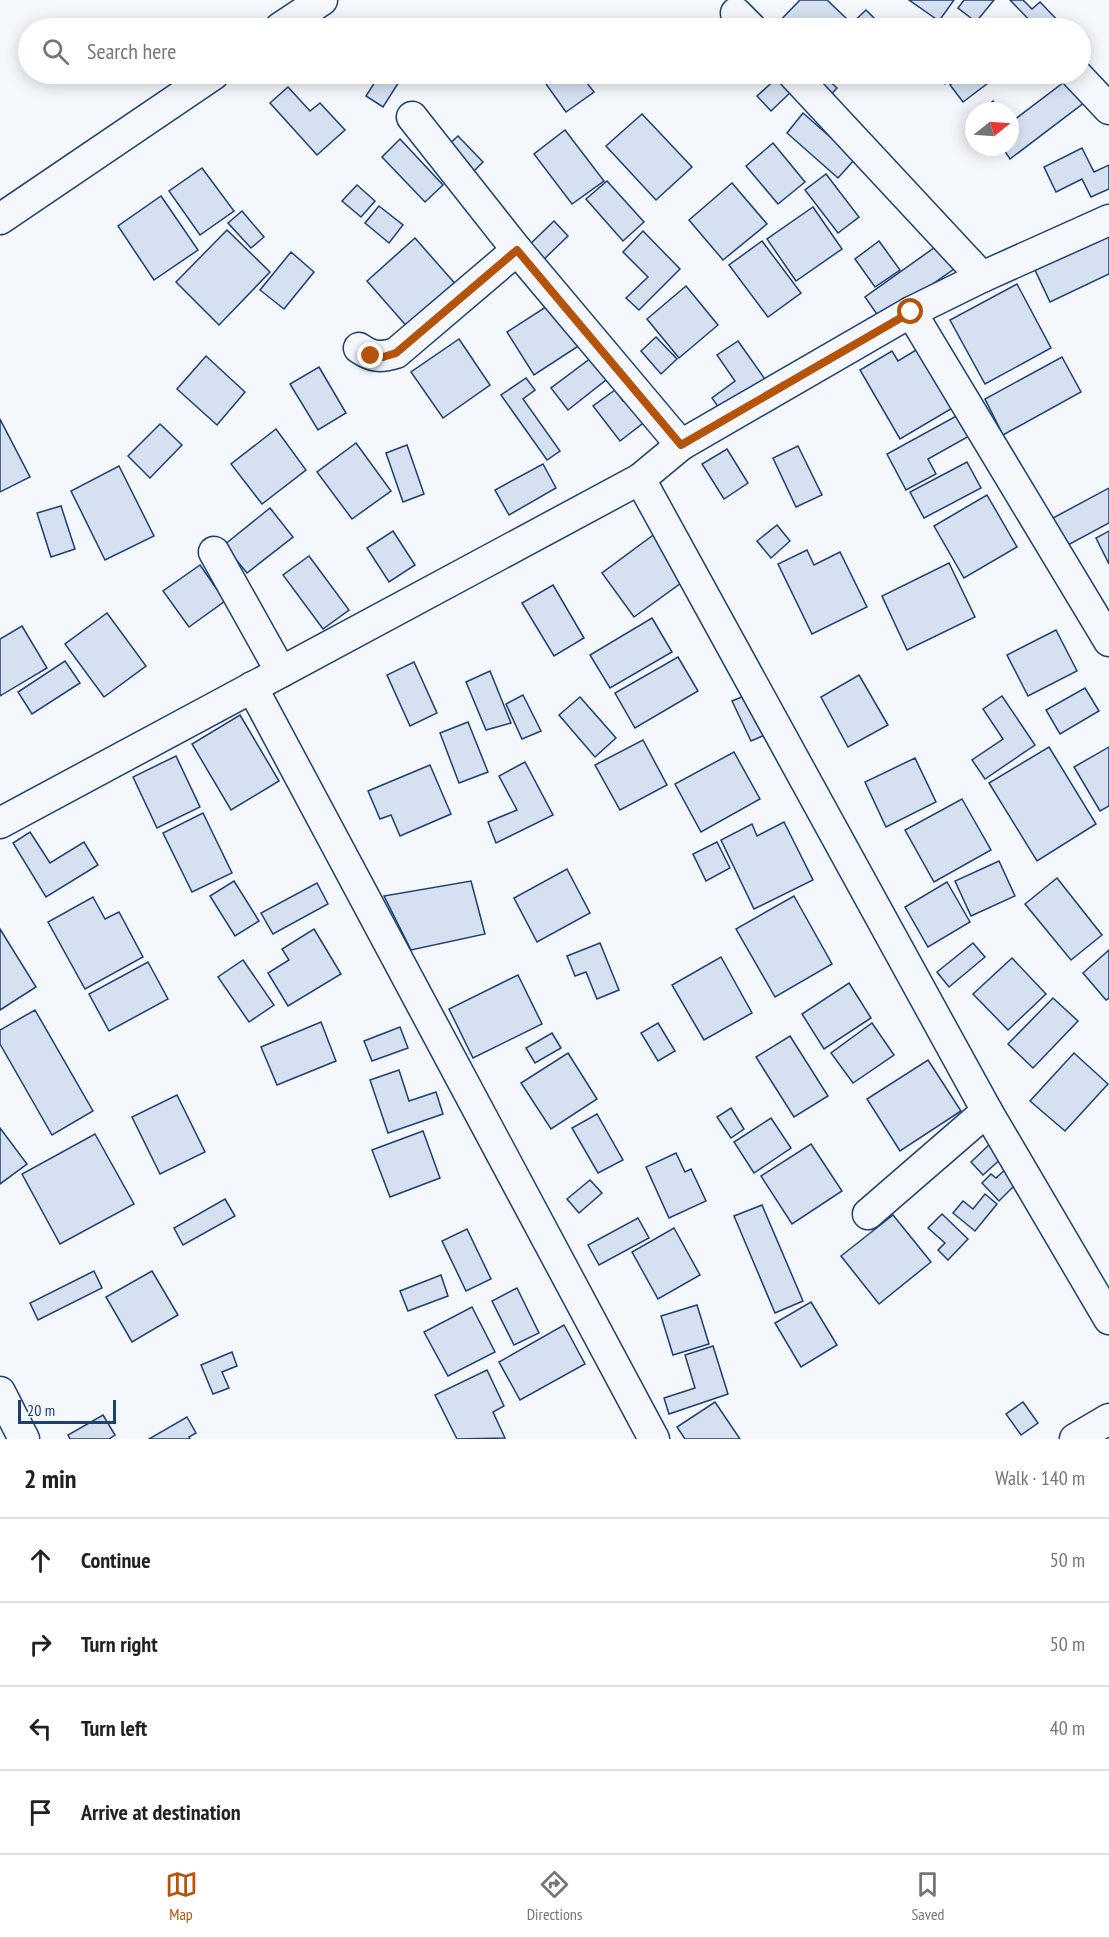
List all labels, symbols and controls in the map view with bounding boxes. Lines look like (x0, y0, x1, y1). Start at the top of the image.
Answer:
search box (18, 18, 1091, 84)
icon: search (39, 35, 72, 68)
text: Search here (87, 37, 176, 65)
north arrow (965, 102, 1019, 156)
route start (897, 298, 923, 324)
route end (357, 342, 383, 368)
scale bar (18, 1397, 116, 1424)
text: 20 m (27, 1400, 55, 1420)
text: 2 min (24, 1462, 77, 1495)
text: Walk · 140 m (995, 1465, 1085, 1491)
icon: ahead (24, 1544, 57, 1577)
text: Continue (81, 1546, 151, 1574)
text: 50 m (1050, 1547, 1085, 1573)
icon: right (24, 1628, 57, 1661)
text: Turn right (81, 1630, 158, 1658)
text: 50 m (1050, 1631, 1085, 1657)
icon: left (24, 1712, 57, 1745)
text: Turn left (81, 1714, 147, 1742)
text: 40 m (1050, 1715, 1085, 1741)
icon: arrive (24, 1796, 57, 1829)
text: Arrive at destination (81, 1798, 241, 1826)
tab: Map (165, 1868, 198, 1924)
tab: Directions (527, 1868, 582, 1924)
tab: Saved (911, 1868, 944, 1924)

